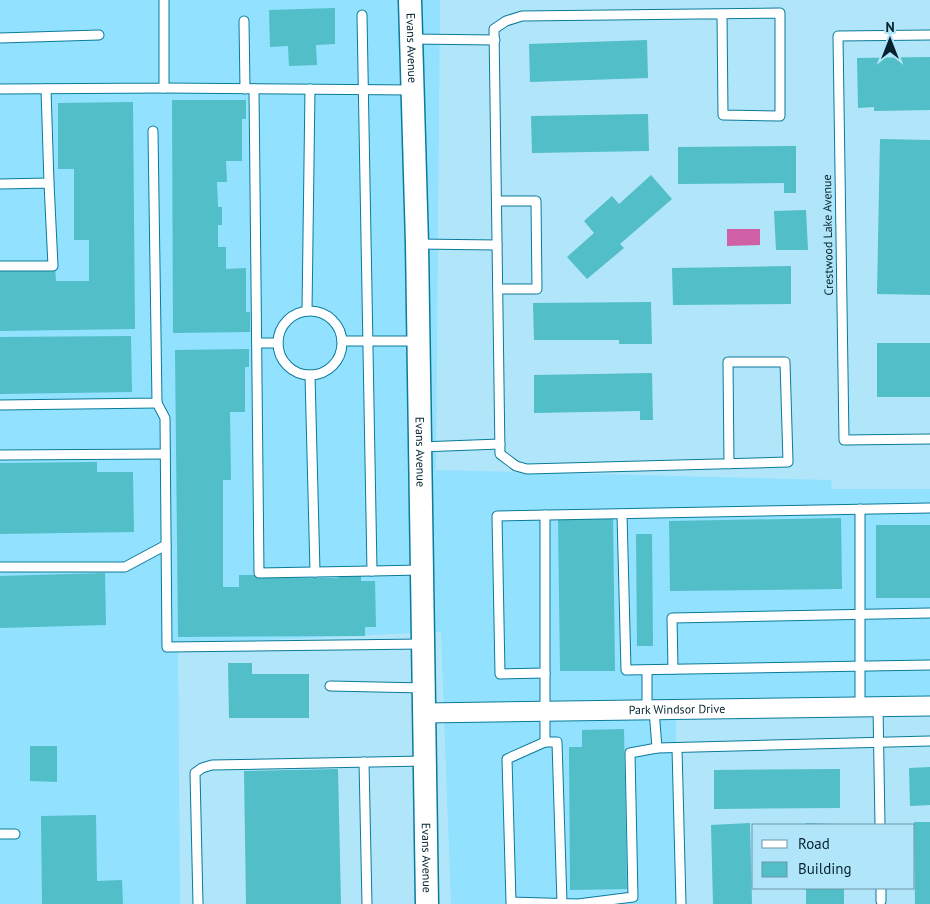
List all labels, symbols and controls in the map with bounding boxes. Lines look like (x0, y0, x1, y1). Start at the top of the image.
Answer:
street label: Evans Avenue (403, 13, 420, 83)
north arrow (865, 15, 915, 65)
text: N (885, 18, 895, 36)
street label: Crestwood Lake Avenue (819, 174, 836, 296)
street label: Evans Avenue (413, 417, 429, 487)
street label: Park Windsor Drive (629, 701, 725, 717)
street label: Evans Avenue (419, 823, 435, 893)
legend (752, 824, 915, 889)
text: Road (798, 834, 830, 853)
text: Building (798, 859, 852, 878)

